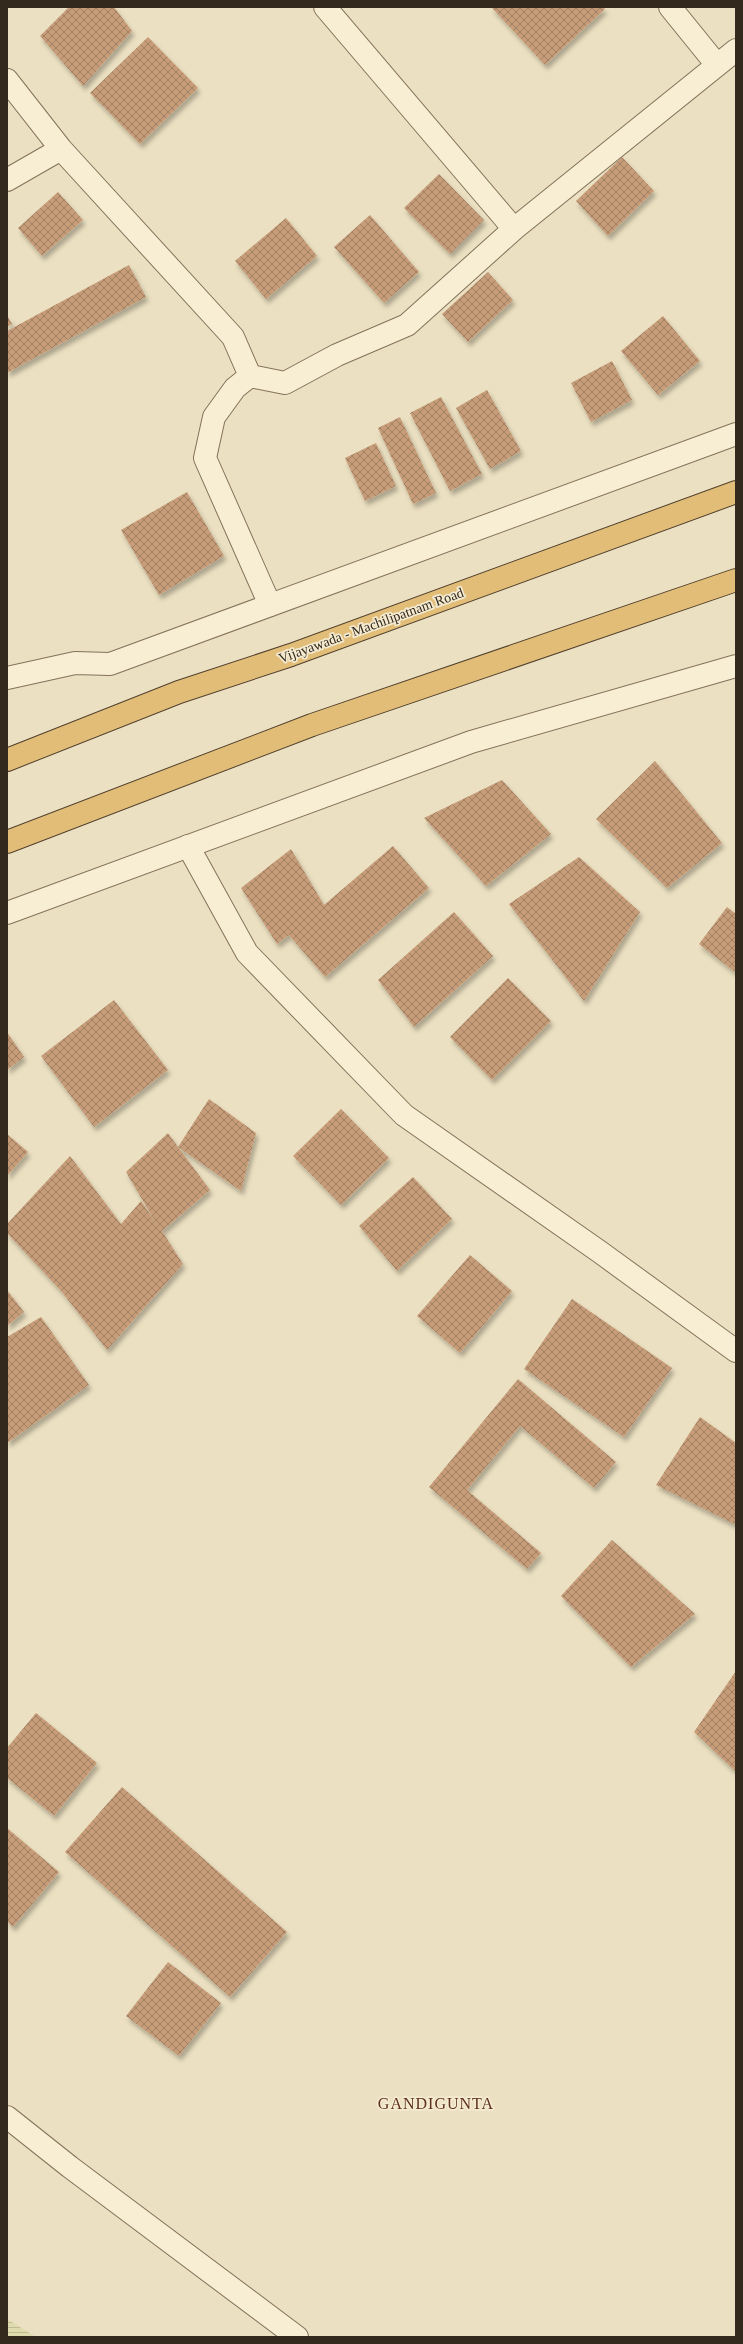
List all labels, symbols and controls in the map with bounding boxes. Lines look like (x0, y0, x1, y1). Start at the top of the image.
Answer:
street label: Vijayawada - Machilipatnam Road (277, 585, 466, 666)
district label: GANDIGUNTA (378, 2095, 494, 2112)

